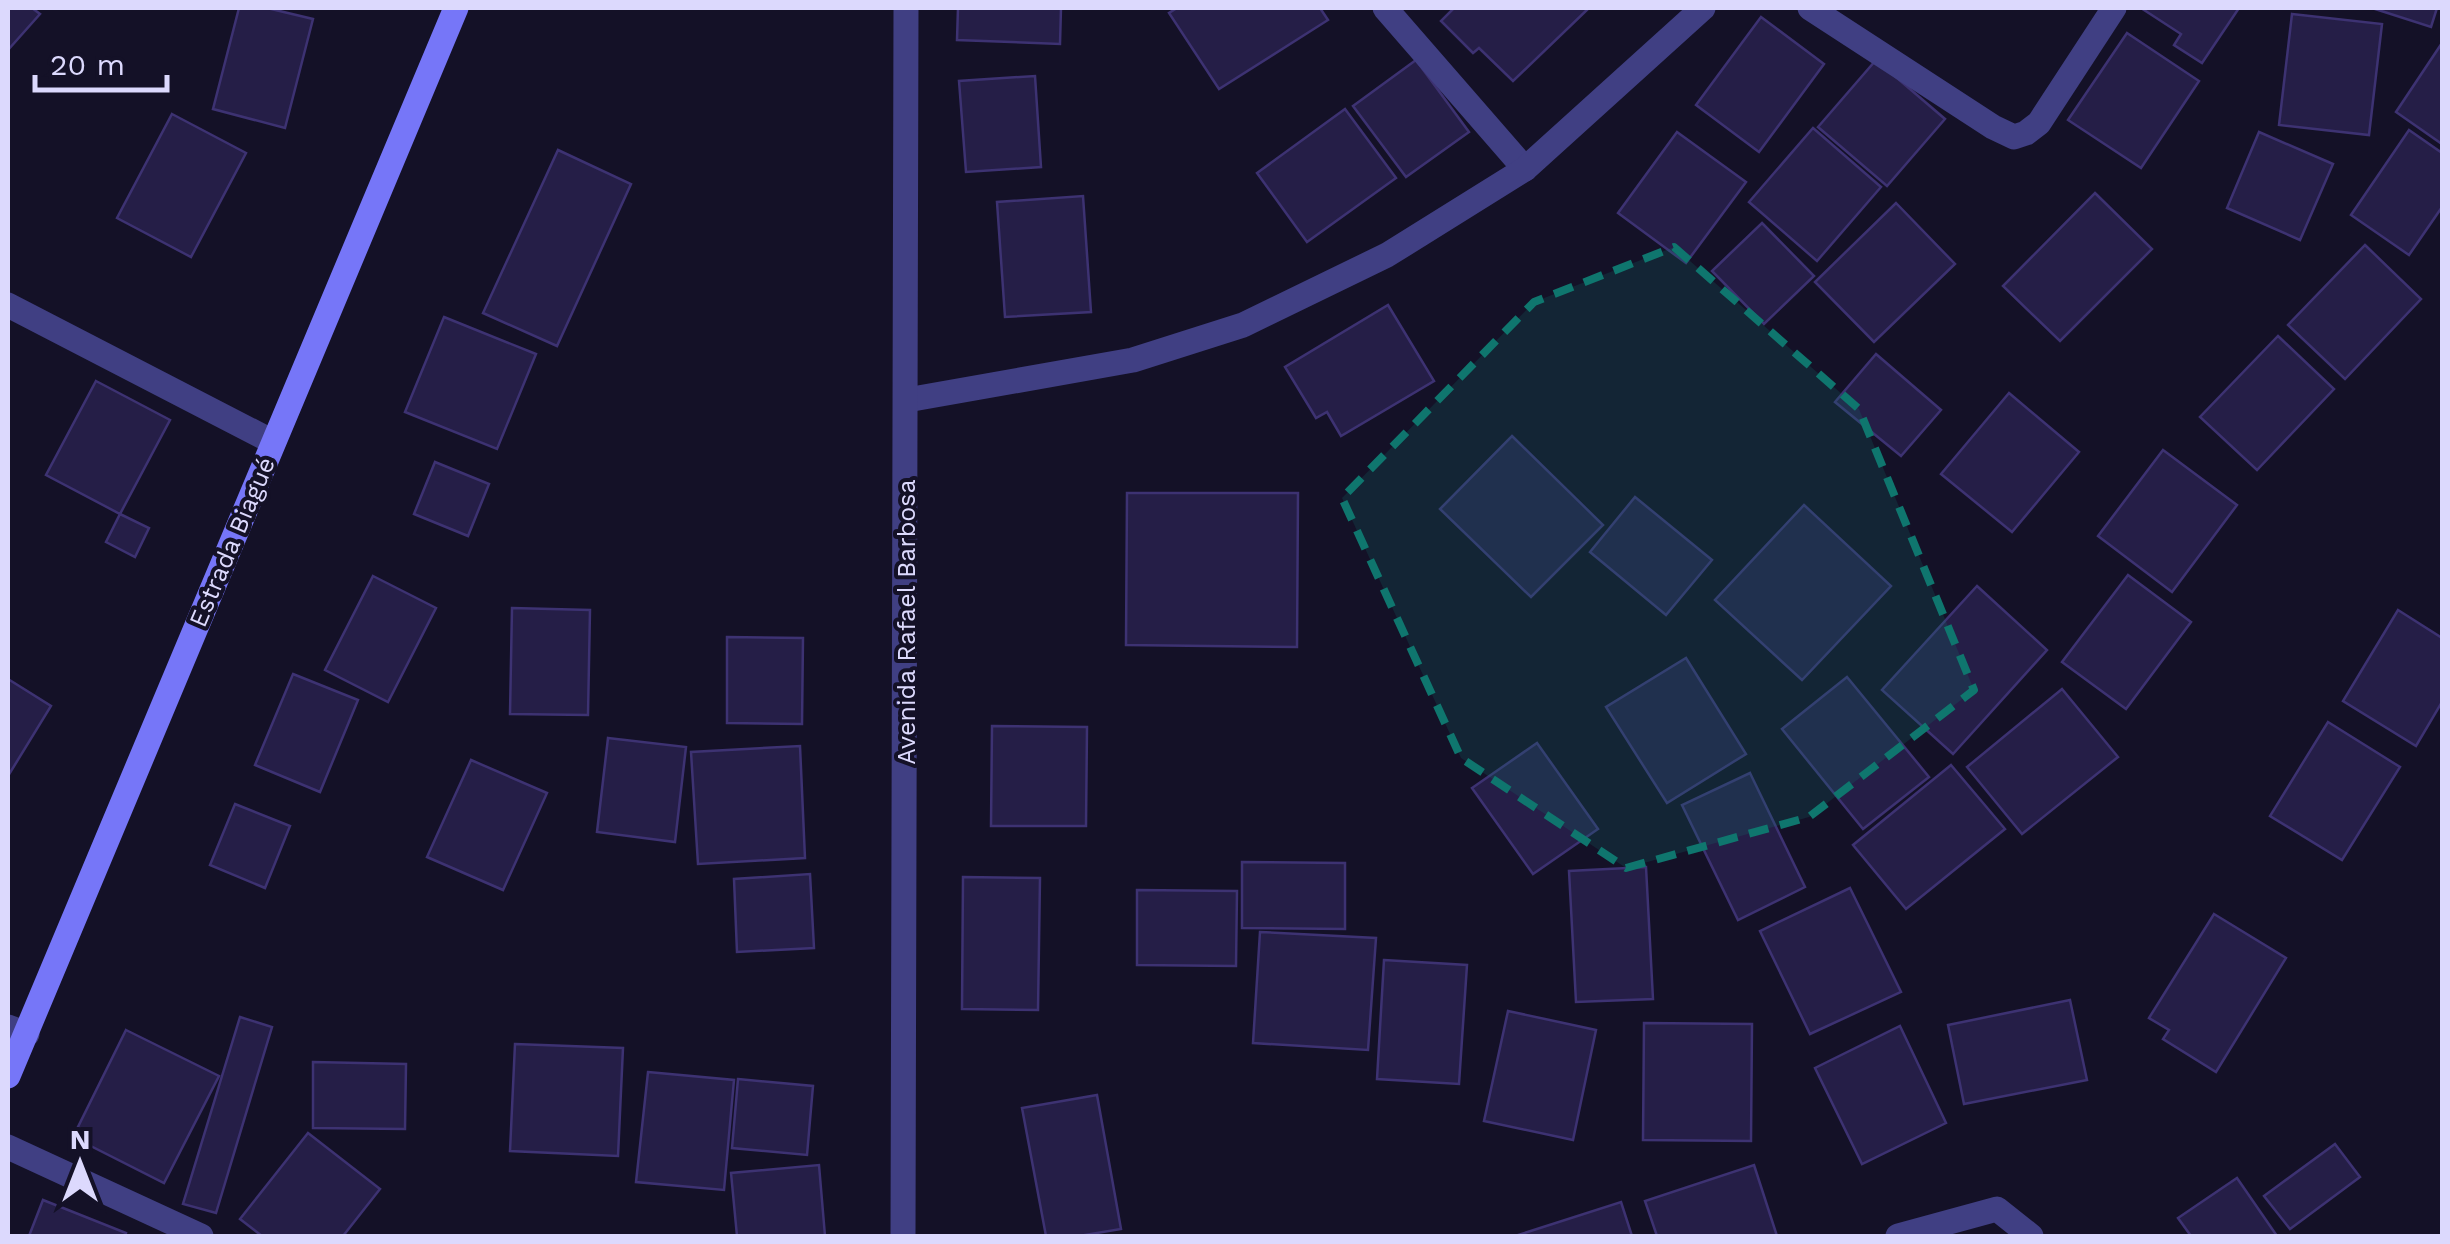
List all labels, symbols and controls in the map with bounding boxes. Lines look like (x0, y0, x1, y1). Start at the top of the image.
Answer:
scale bar (35, 30, 168, 92)
text: 20 m (50, 47, 125, 82)
street label: Estrada Biagué (183, 453, 281, 631)
street label: Avenida Rafael Barbosa (892, 479, 921, 765)
north arrow (30, 1114, 130, 1214)
text: N (70, 1123, 90, 1156)

